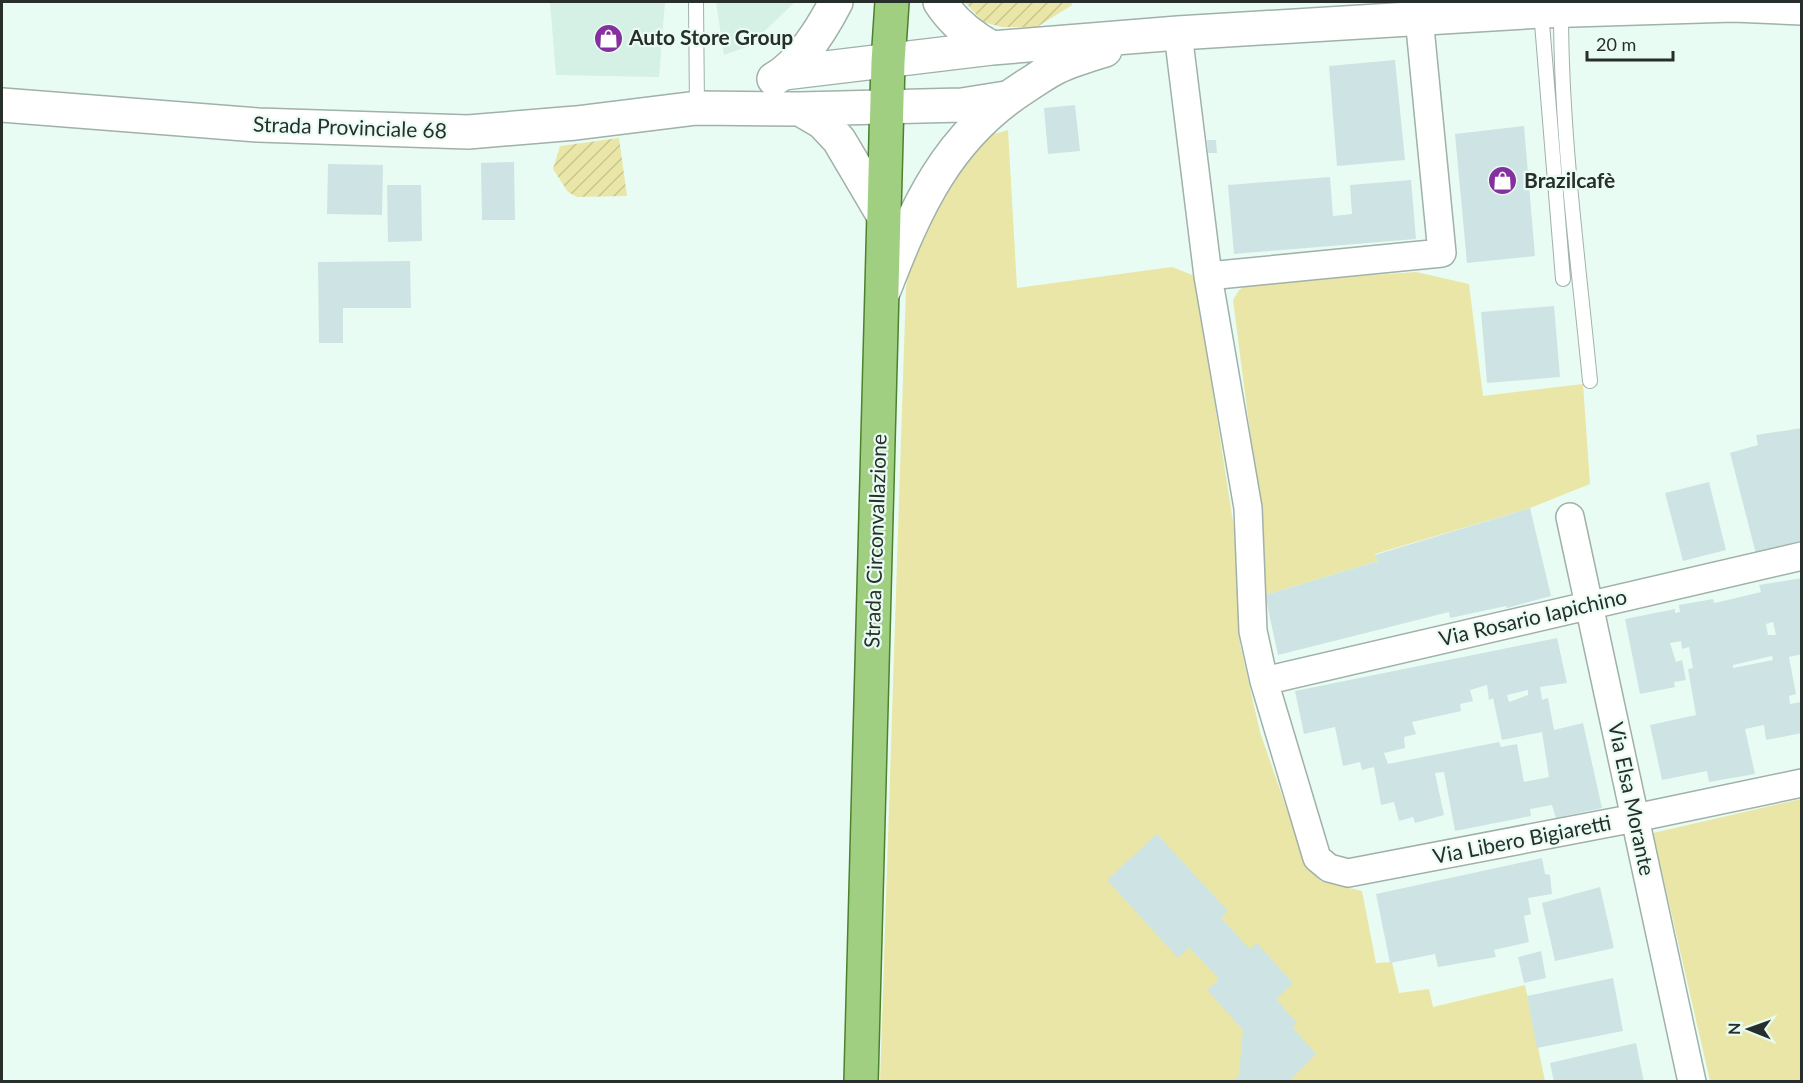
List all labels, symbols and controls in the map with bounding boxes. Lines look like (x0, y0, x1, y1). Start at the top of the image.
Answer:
shop icon: Auto Store Group (592, 22, 624, 54)
place label: Auto Store Group (628, 24, 793, 49)
scale bar (1587, 24, 1672, 62)
text: 20 m (1596, 33, 1636, 55)
street label: Strada Provinciale 68 (253, 111, 447, 142)
shop icon: Brazilcafè (1487, 165, 1519, 197)
place label: Brazilcafè (1524, 167, 1615, 192)
street label: Strada Circonvallazione (858, 434, 891, 648)
street label: Via Rosario Iapichino (1436, 583, 1629, 650)
street label: Via Elsa Morante (1604, 720, 1661, 878)
street label: Via Libero Bigiaretti (1431, 809, 1613, 868)
north arrow (1719, 999, 1779, 1059)
text: N (1724, 1022, 1743, 1035)

